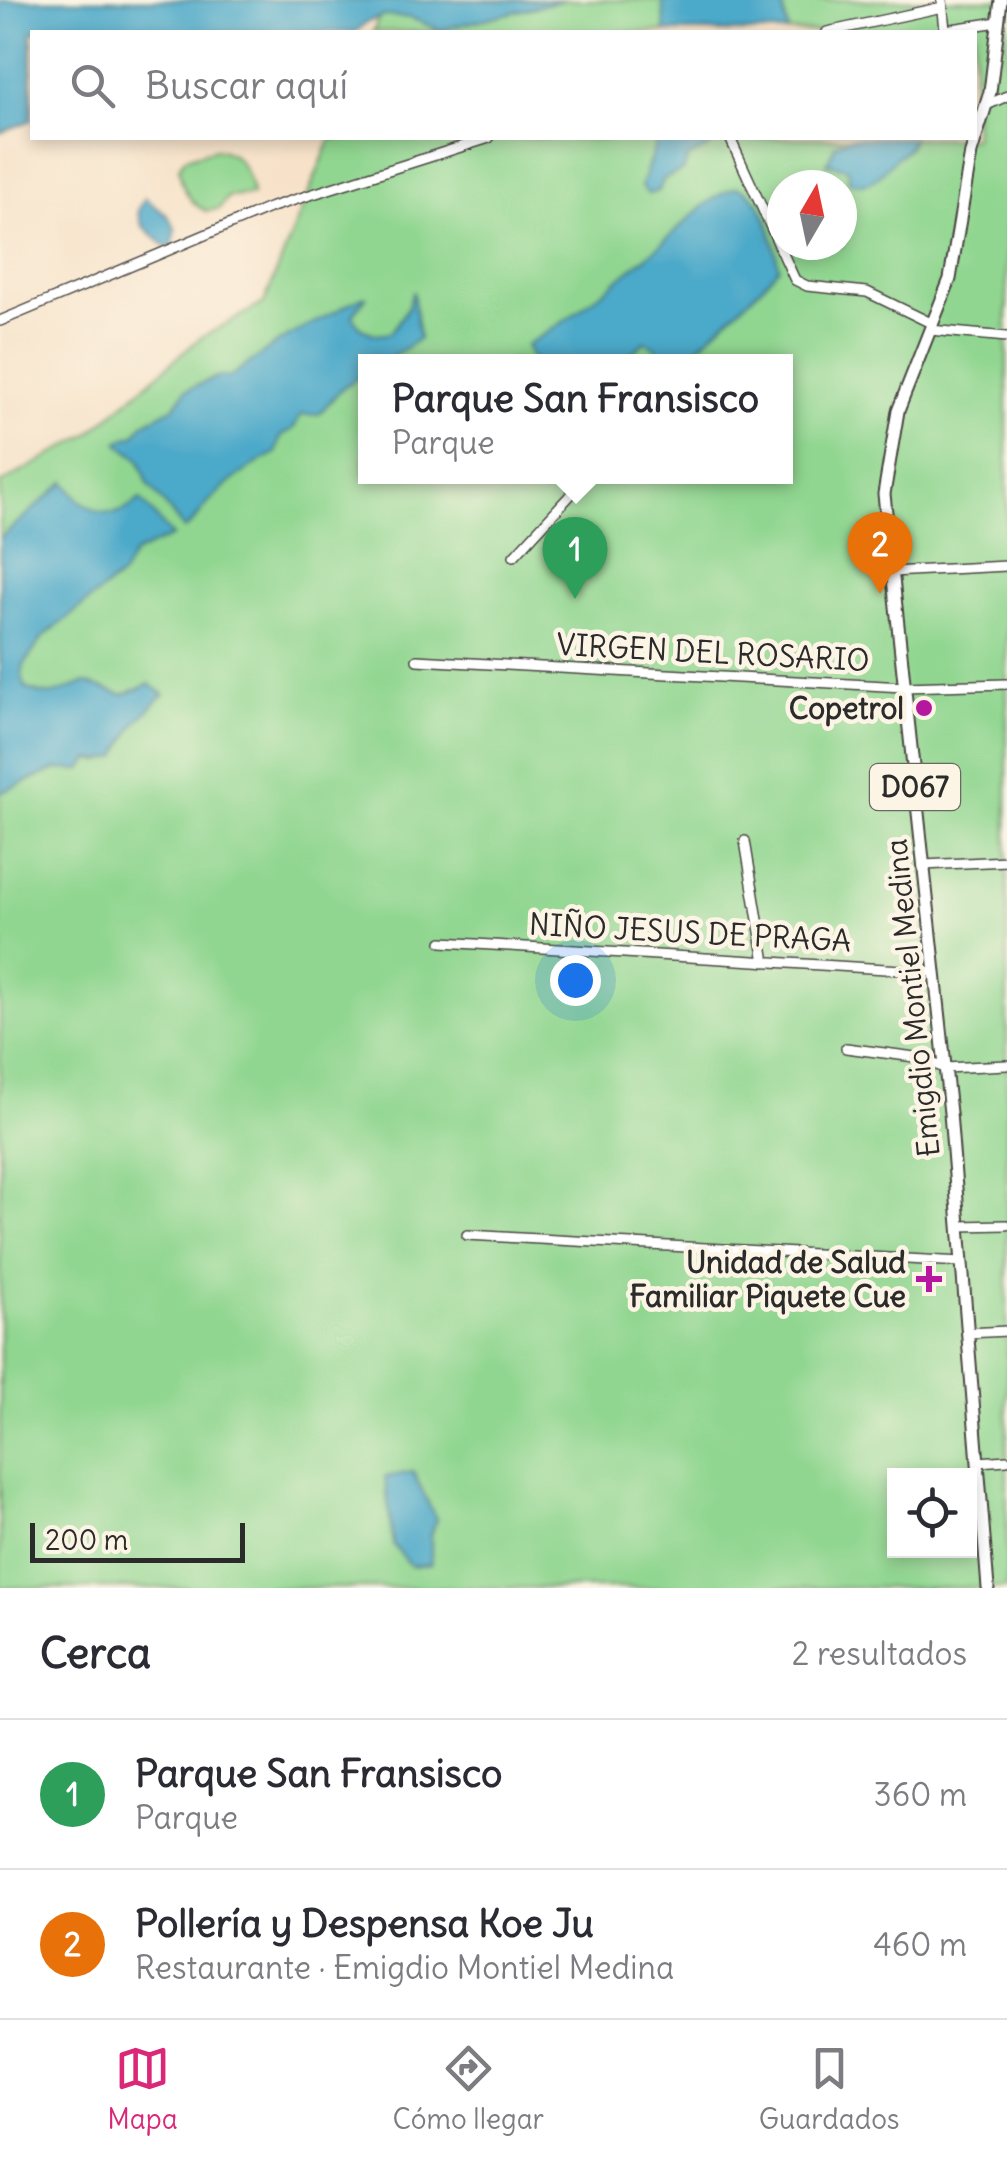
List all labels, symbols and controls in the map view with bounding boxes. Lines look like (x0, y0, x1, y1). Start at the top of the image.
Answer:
search box (30, 30, 977, 140)
icon: search (65, 58, 120, 113)
text: Buscar aquí (145, 62, 348, 109)
north arrow (767, 170, 857, 260)
popup (358, 354, 793, 484)
text: Parque San Fransisco (392, 375, 759, 422)
text: Parque (392, 422, 495, 463)
pin: 2 (848, 512, 912, 594)
pin: 1 (542, 516, 608, 599)
street label: VIRGEN DEL ROSARIO (556, 625, 870, 679)
place label: Copetrol (789, 689, 904, 727)
marker: Copetrol (913, 697, 935, 719)
road number: D067 (870, 764, 960, 810)
street label: Emigdio Montiel Medina (876, 837, 948, 1159)
street label: NIÑO JESUS DE PRAGA (528, 905, 852, 959)
your location (550, 955, 601, 1006)
place label: Unidad de Salud Familiar Piquete Cue (630, 1243, 906, 1315)
marker: Unidad de Salud Familiar Piquete Cue (916, 1266, 942, 1292)
map controls (887, 1468, 977, 1558)
button: locate (887, 1468, 977, 1558)
scale bar (30, 1518, 245, 1562)
text: 200 m (45, 1522, 128, 1558)
text: Cerca (40, 1627, 151, 1679)
text: 2 resultados (792, 1633, 967, 1674)
text: Parque San Fransisco (135, 1750, 502, 1797)
text: 1 (66, 1774, 79, 1815)
text: 360 m (874, 1774, 967, 1815)
text: Parque (135, 1797, 238, 1838)
text: Pollería y Despensa Koe Ju (135, 1900, 594, 1947)
text: 2 (64, 1924, 81, 1965)
text: 460 m (873, 1924, 967, 1965)
text: Restaurante · Emigdio Montiel Medina (135, 1947, 674, 1988)
tab: Mapa (107, 2041, 178, 2137)
tab: Cómo llegar (393, 2041, 544, 2137)
tab: Guardados (759, 2041, 900, 2137)

